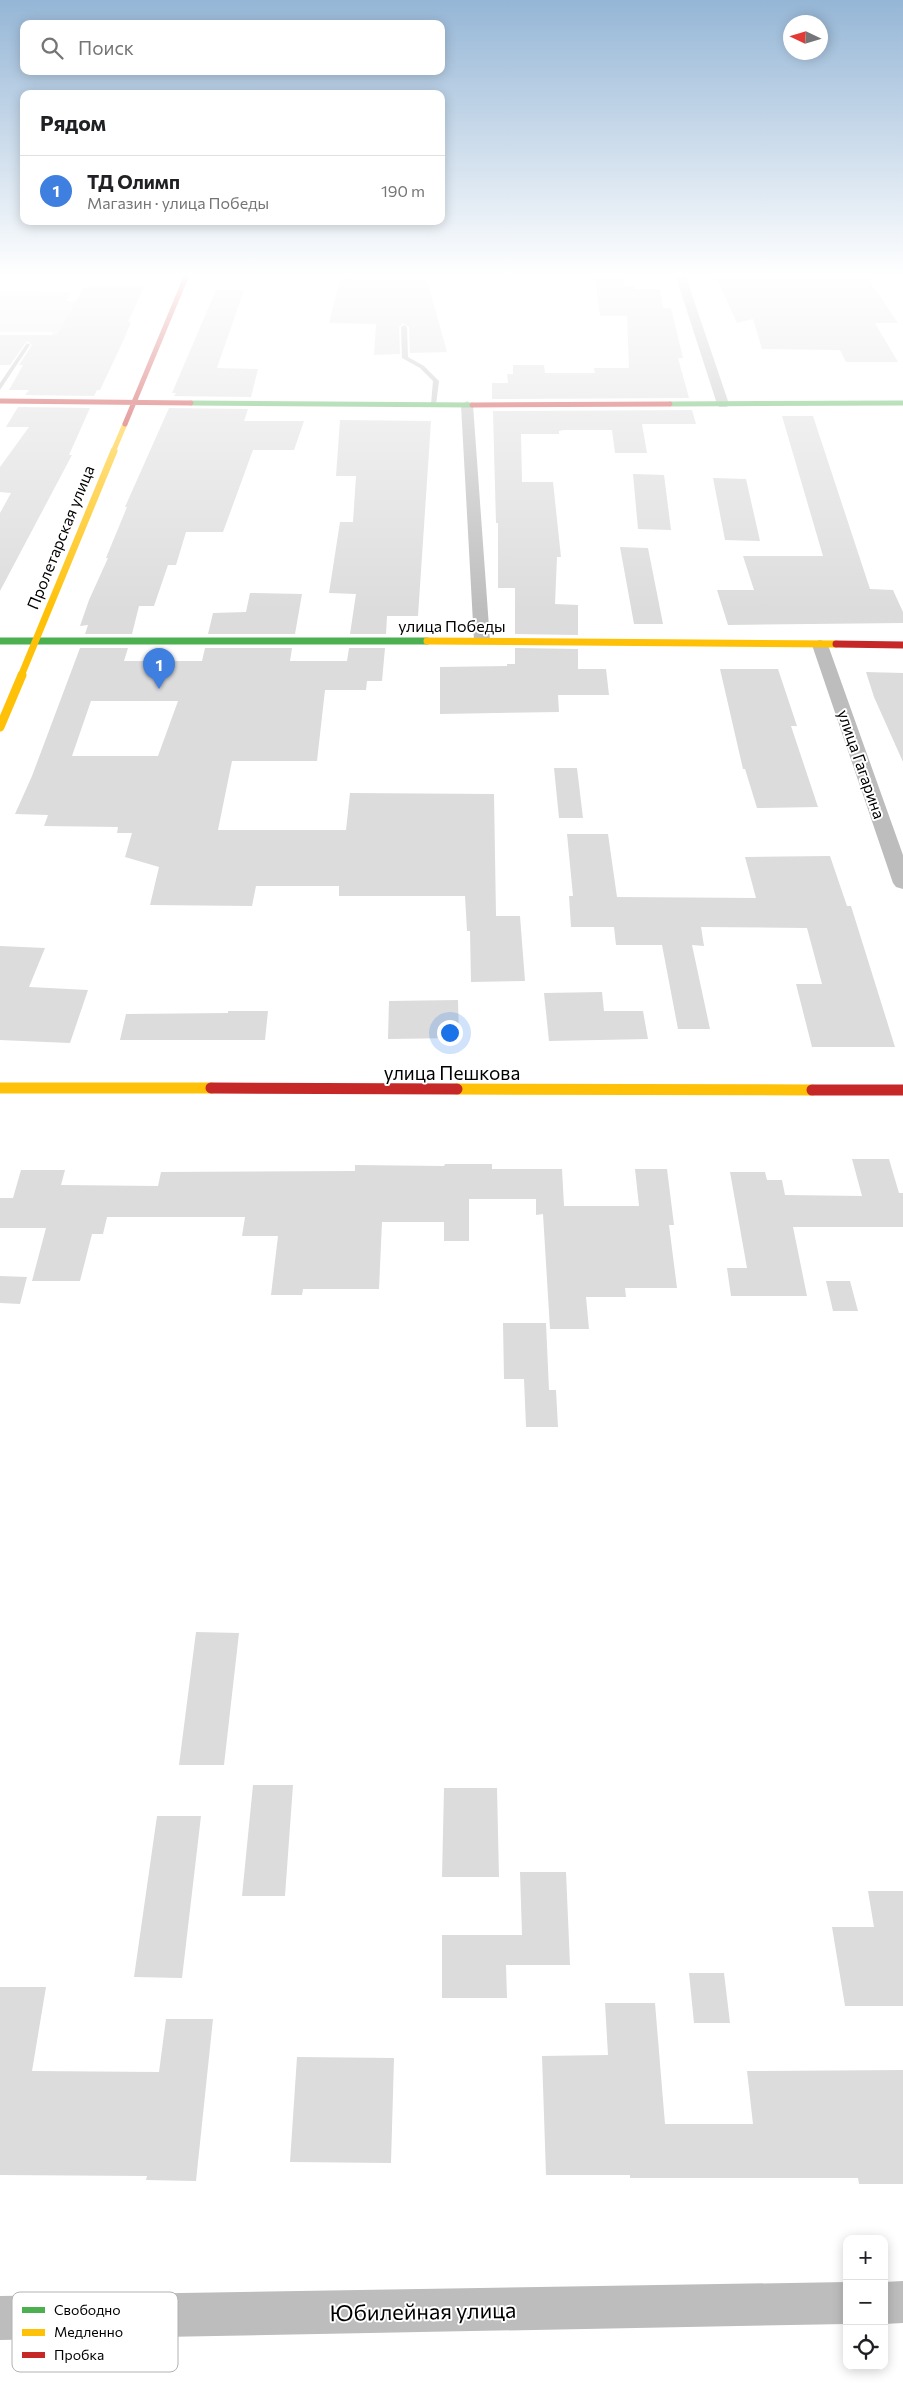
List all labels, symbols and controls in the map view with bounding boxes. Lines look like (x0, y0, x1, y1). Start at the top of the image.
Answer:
north arrow (783, 15, 828, 60)
search box (20, 20, 445, 75)
icon: search (38, 34, 66, 62)
text: Поиск (78, 36, 134, 59)
text: Рядом (40, 110, 106, 135)
text: ТД Олимп (87, 170, 180, 193)
text: 1 (52, 181, 60, 200)
text: 190 m (381, 181, 425, 200)
text: Магазин · улица Победы (87, 193, 269, 212)
street label: Пролетарская улица (22, 462, 98, 612)
street label: улица Победы (398, 616, 506, 635)
pin: 1 (143, 648, 175, 689)
street label: улица Гагарина (834, 707, 890, 821)
your location (437, 1020, 463, 1046)
street label: улица Пешкова (384, 1061, 520, 1084)
map controls (843, 2235, 888, 2370)
button: + (843, 2235, 888, 2280)
button: − (843, 2280, 888, 2325)
legend (12, 2292, 178, 2372)
street label: Юбилейная улица (329, 2296, 517, 2326)
text: Свободно (54, 2301, 121, 2318)
text: Медленно (54, 2323, 123, 2340)
button: locate (843, 2325, 888, 2370)
text: Пробка (54, 2346, 104, 2363)

